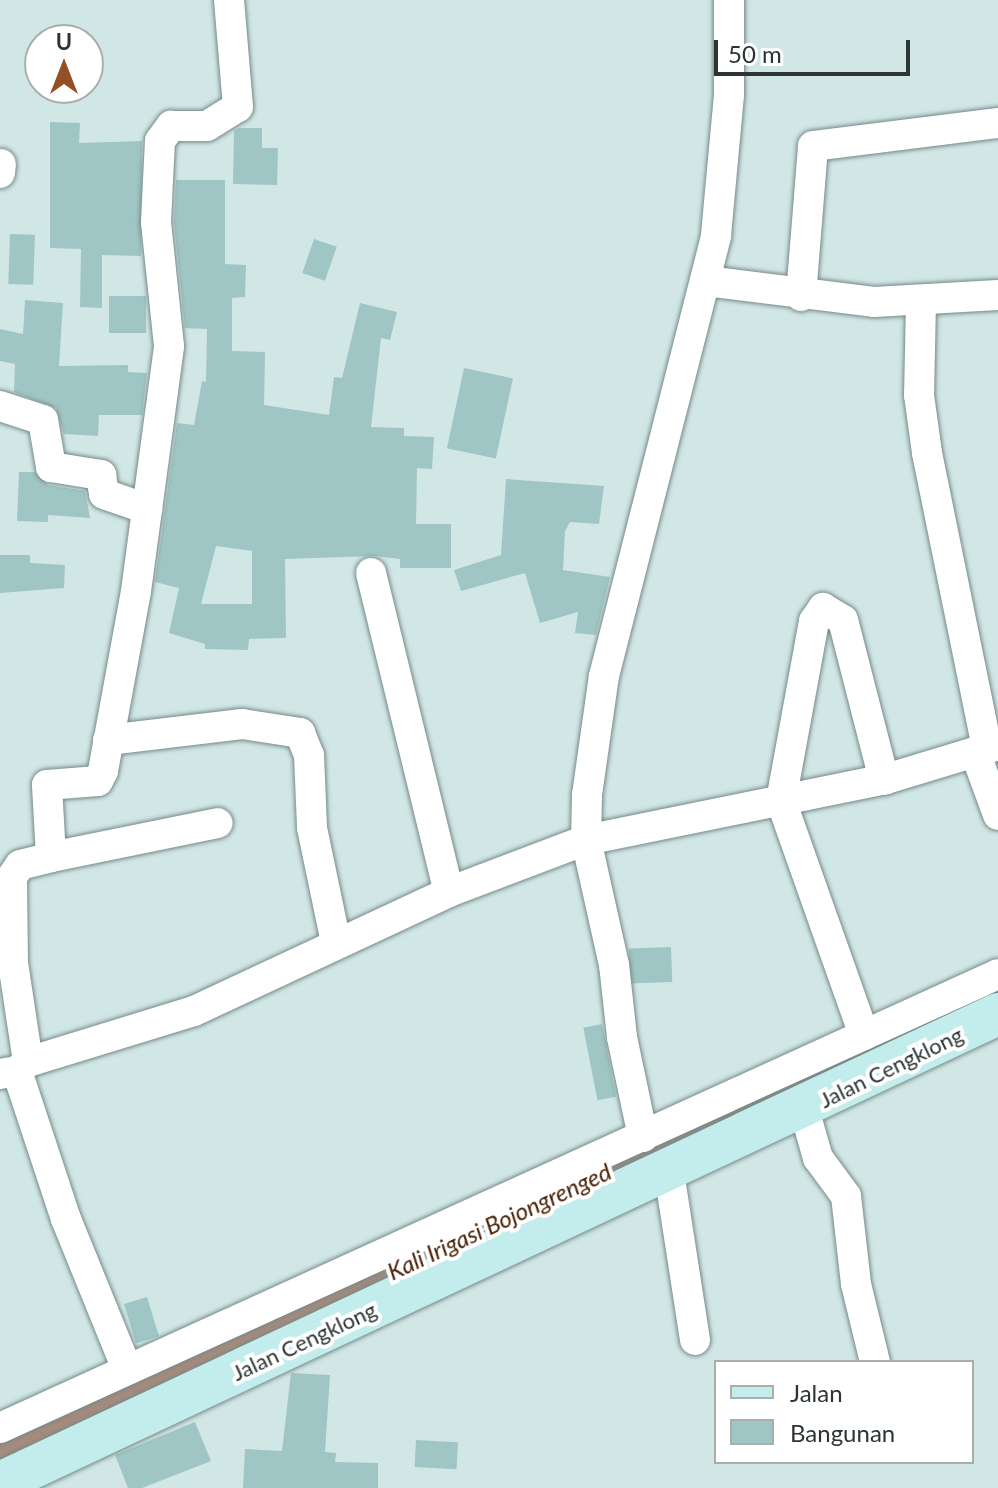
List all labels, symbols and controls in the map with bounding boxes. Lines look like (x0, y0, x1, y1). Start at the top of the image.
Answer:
north arrow (24, 24, 104, 104)
scale bar (718, 24, 914, 74)
text: U (56, 28, 72, 55)
text: 50 m (728, 39, 782, 68)
street label: Jalan Cengklong (815, 1021, 967, 1113)
water label: Kali Irigasi Bojongrenged (382, 1156, 616, 1286)
street label: Jalan Cengklong (228, 1296, 380, 1386)
legend (714, 1360, 974, 1464)
text: Jalan (790, 1378, 843, 1407)
text: Bangunan (790, 1418, 895, 1447)

